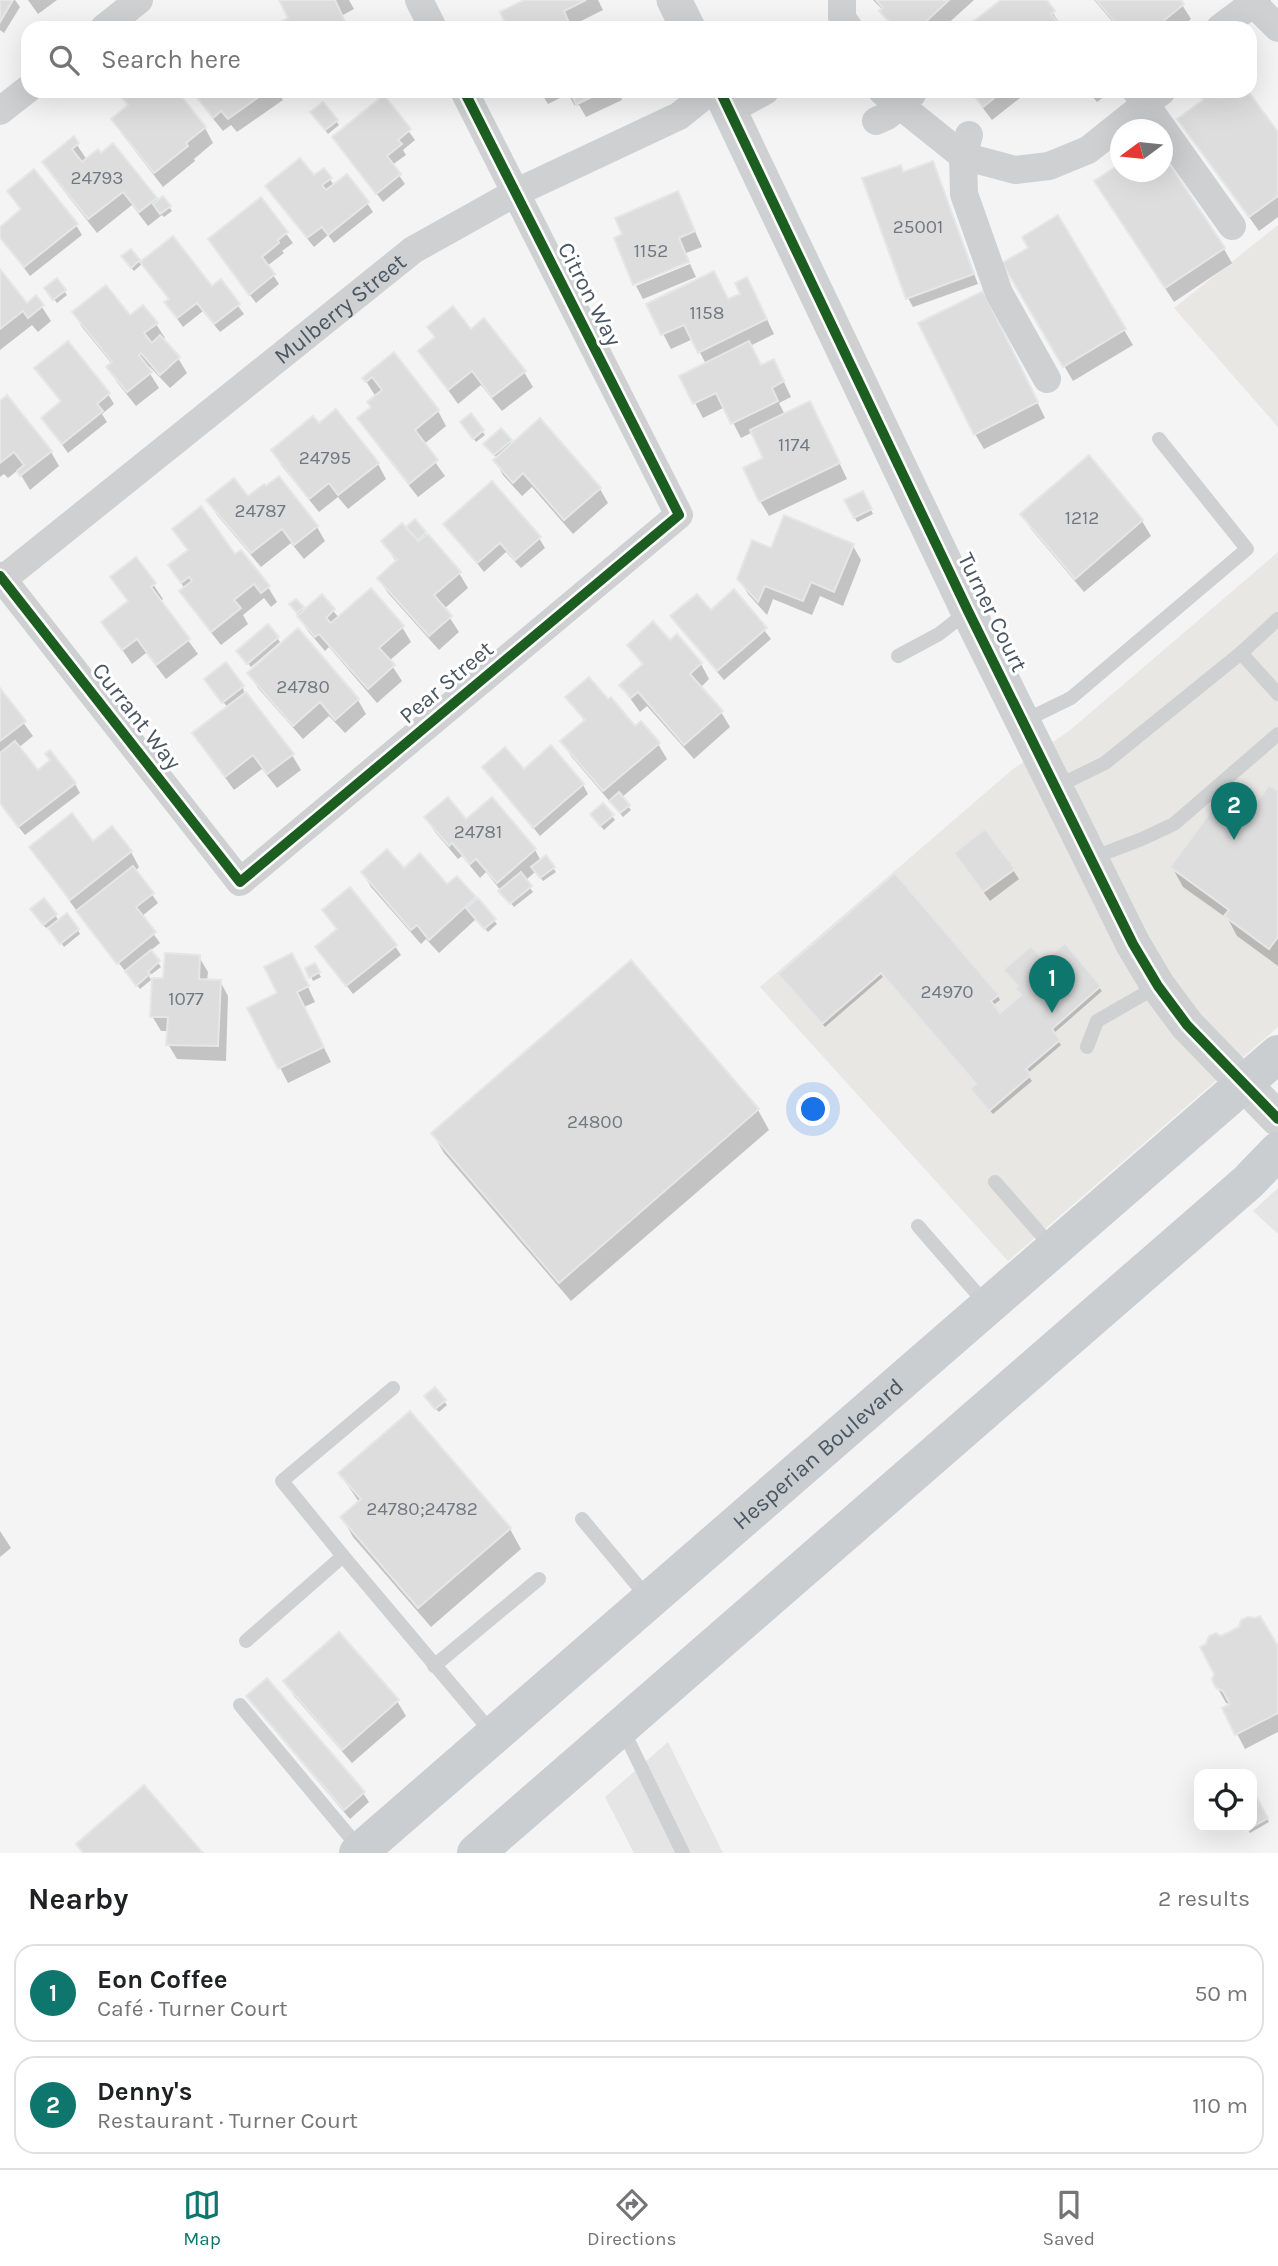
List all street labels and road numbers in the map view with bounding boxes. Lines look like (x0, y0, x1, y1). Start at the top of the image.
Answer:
street label: Citron Way (552, 238, 627, 351)
street label: Mulberry Street (269, 248, 412, 370)
street label: Turner Court (952, 548, 1033, 677)
street label: Pear Street (394, 635, 499, 729)
street label: Currant Way (86, 657, 187, 775)
street label: Hesperian Boulevard (727, 1373, 909, 1535)

